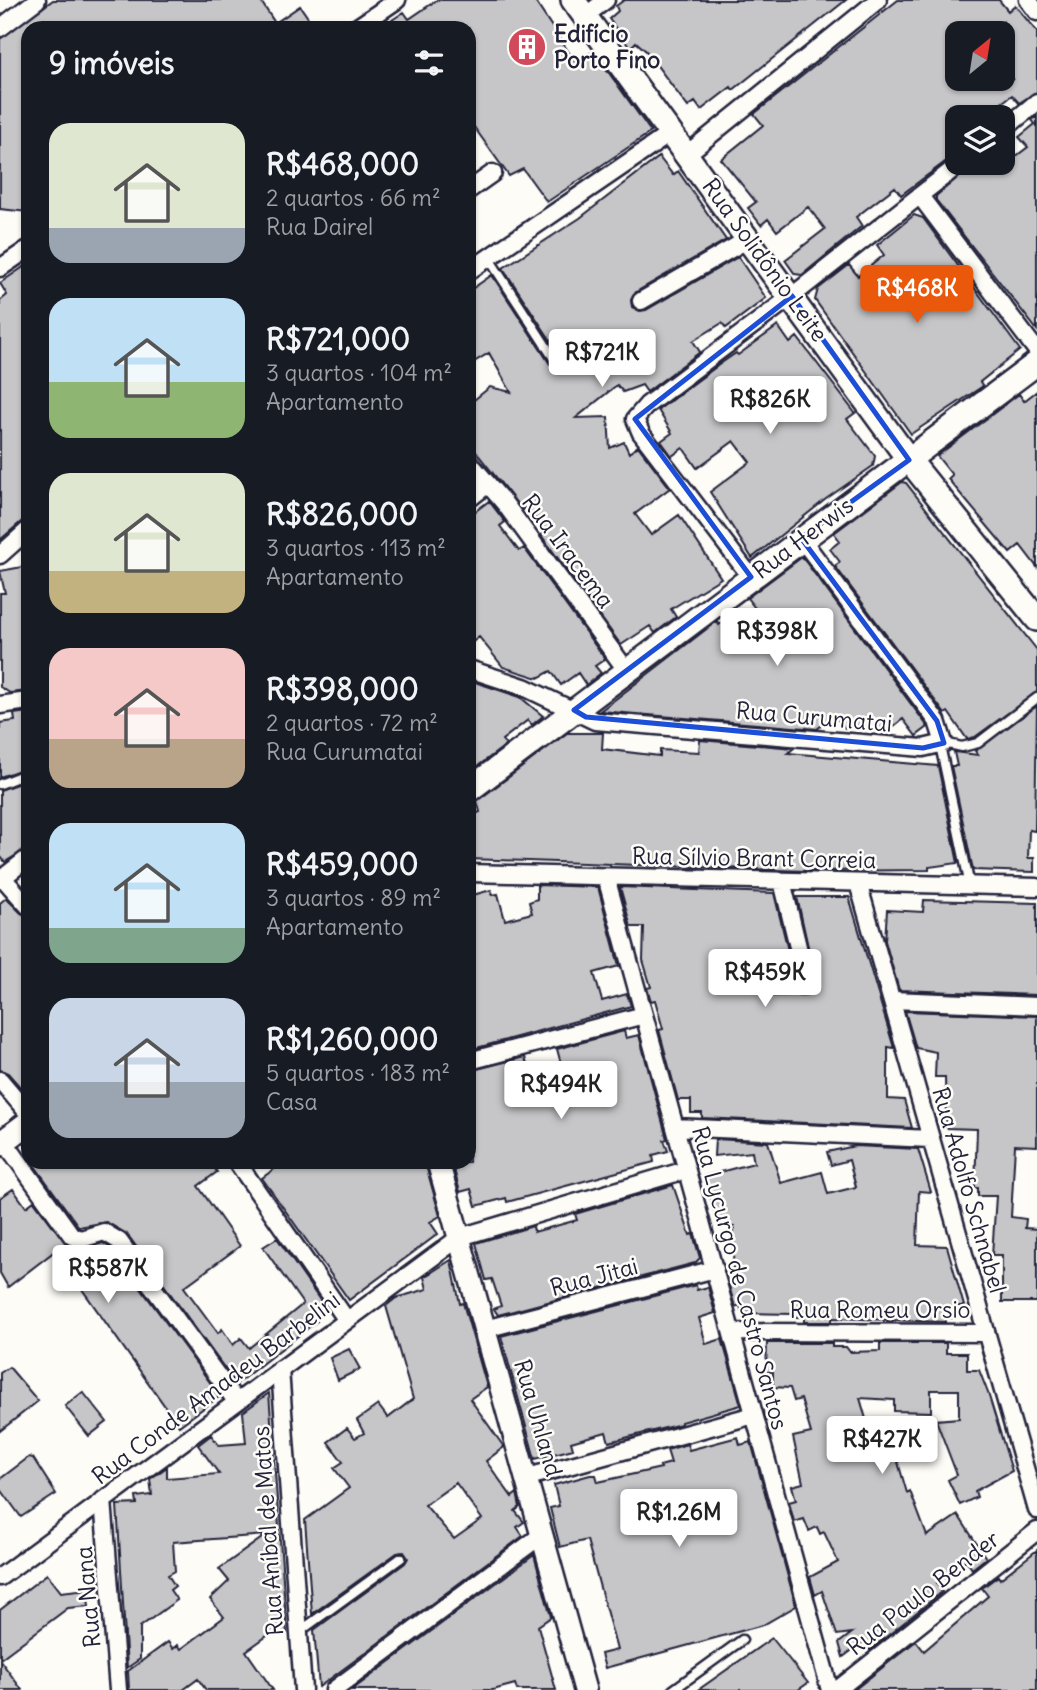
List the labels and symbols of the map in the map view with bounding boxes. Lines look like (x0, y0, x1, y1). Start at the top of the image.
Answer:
place label: Edifício Porto Fino (554, 19, 660, 74)
north arrow (945, 21, 1015, 91)
building icon: Edifício Porto Fino (506, 26, 548, 68)
street label: Rua Solidônio Leite (696, 172, 834, 347)
pin: R$468K (860, 266, 974, 325)
pin: R$721K (545, 330, 659, 389)
pin: R$826K (713, 376, 827, 436)
street label: Rua Iracema (516, 488, 621, 614)
street label: Rua Herwis (747, 490, 859, 585)
pin: R$398K (720, 608, 834, 668)
street label: Rua Curumatai (735, 695, 893, 738)
street label: Rua Sílvio Brant Correia (632, 841, 876, 874)
pin: R$459K (708, 950, 822, 1009)
pin: R$494K (504, 1062, 618, 1121)
street label: Rua Adolfo Schnabel (926, 1084, 1013, 1296)
street label: Rua Lycurgo de Castro Santos (686, 1123, 795, 1433)
pin: R$587K (51, 1246, 165, 1305)
street label: Rua Jitai (547, 1251, 641, 1302)
street label: Rua Conde Amadeu Barbelini (86, 1285, 345, 1490)
street label: Rua Romeu Orsio (789, 1295, 971, 1324)
street label: Rua Uhland (508, 1356, 569, 1480)
pin: R$427K (825, 1416, 939, 1476)
street label: Rua Aníbal de Matos (246, 1425, 289, 1637)
pin: R$1.26M (614, 1490, 744, 1549)
street label: Rua Paulo Bender (841, 1524, 1005, 1661)
street label: Rua Nana (69, 1545, 106, 1649)

